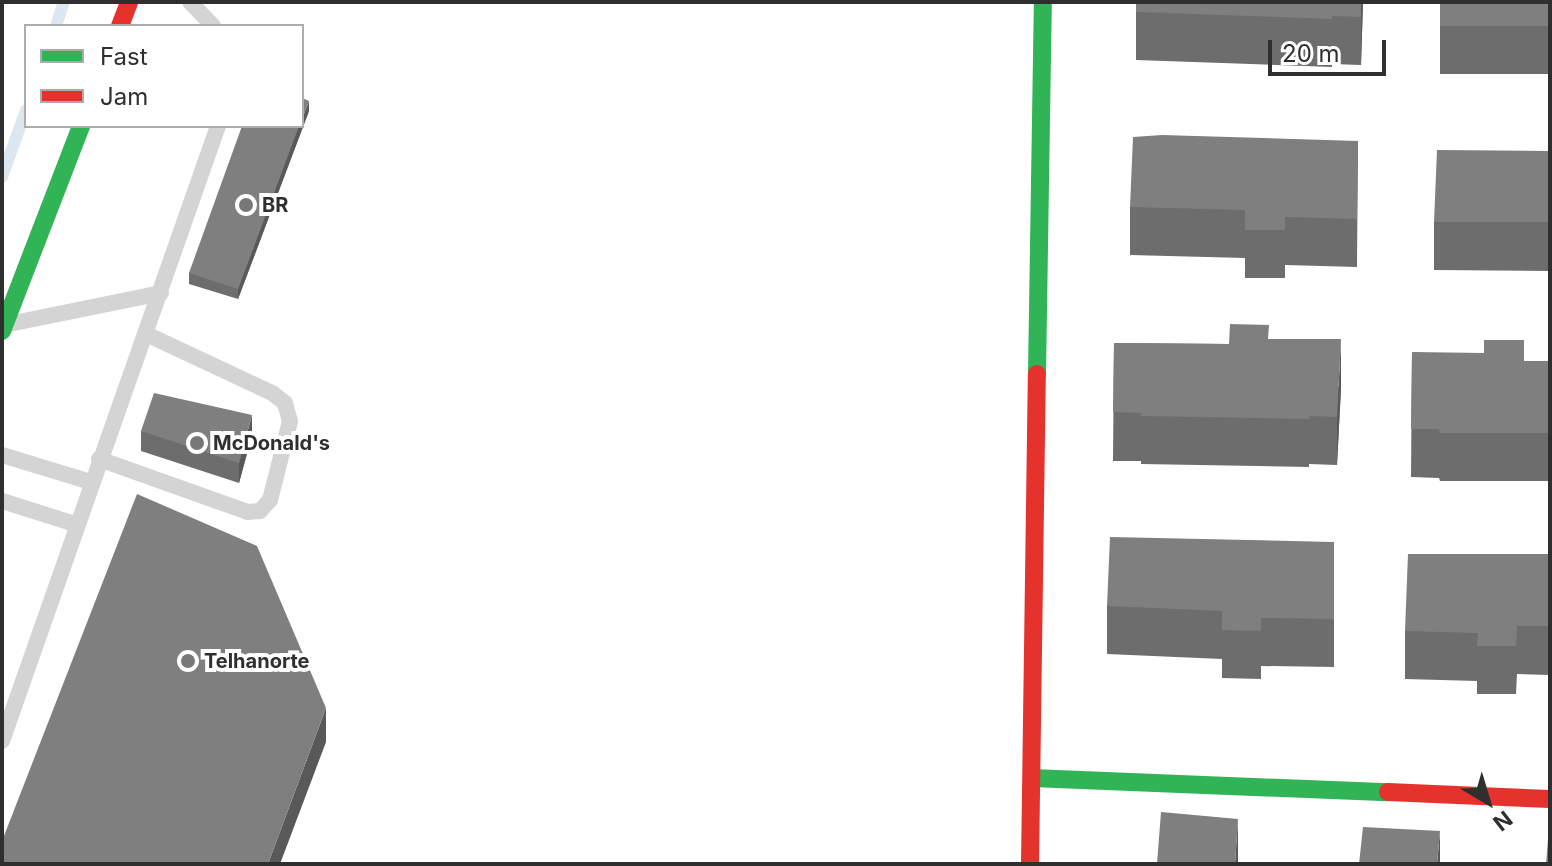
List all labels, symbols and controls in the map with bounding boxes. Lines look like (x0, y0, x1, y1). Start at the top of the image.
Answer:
legend (24, 24, 304, 128)
scale bar (1272, 24, 1390, 74)
text: 20 m (1282, 39, 1340, 68)
text: Fast (100, 42, 148, 71)
text: Jam (100, 82, 148, 111)
place label: BR (262, 193, 288, 217)
marker: BR (237, 196, 255, 214)
place label: McDonald's (213, 431, 330, 455)
marker: McDonald's (188, 434, 206, 452)
place label: Telhanorte (204, 649, 309, 673)
marker: Telhanorte (179, 652, 197, 670)
north arrow (1448, 762, 1528, 842)
text: N (1488, 806, 1517, 836)

